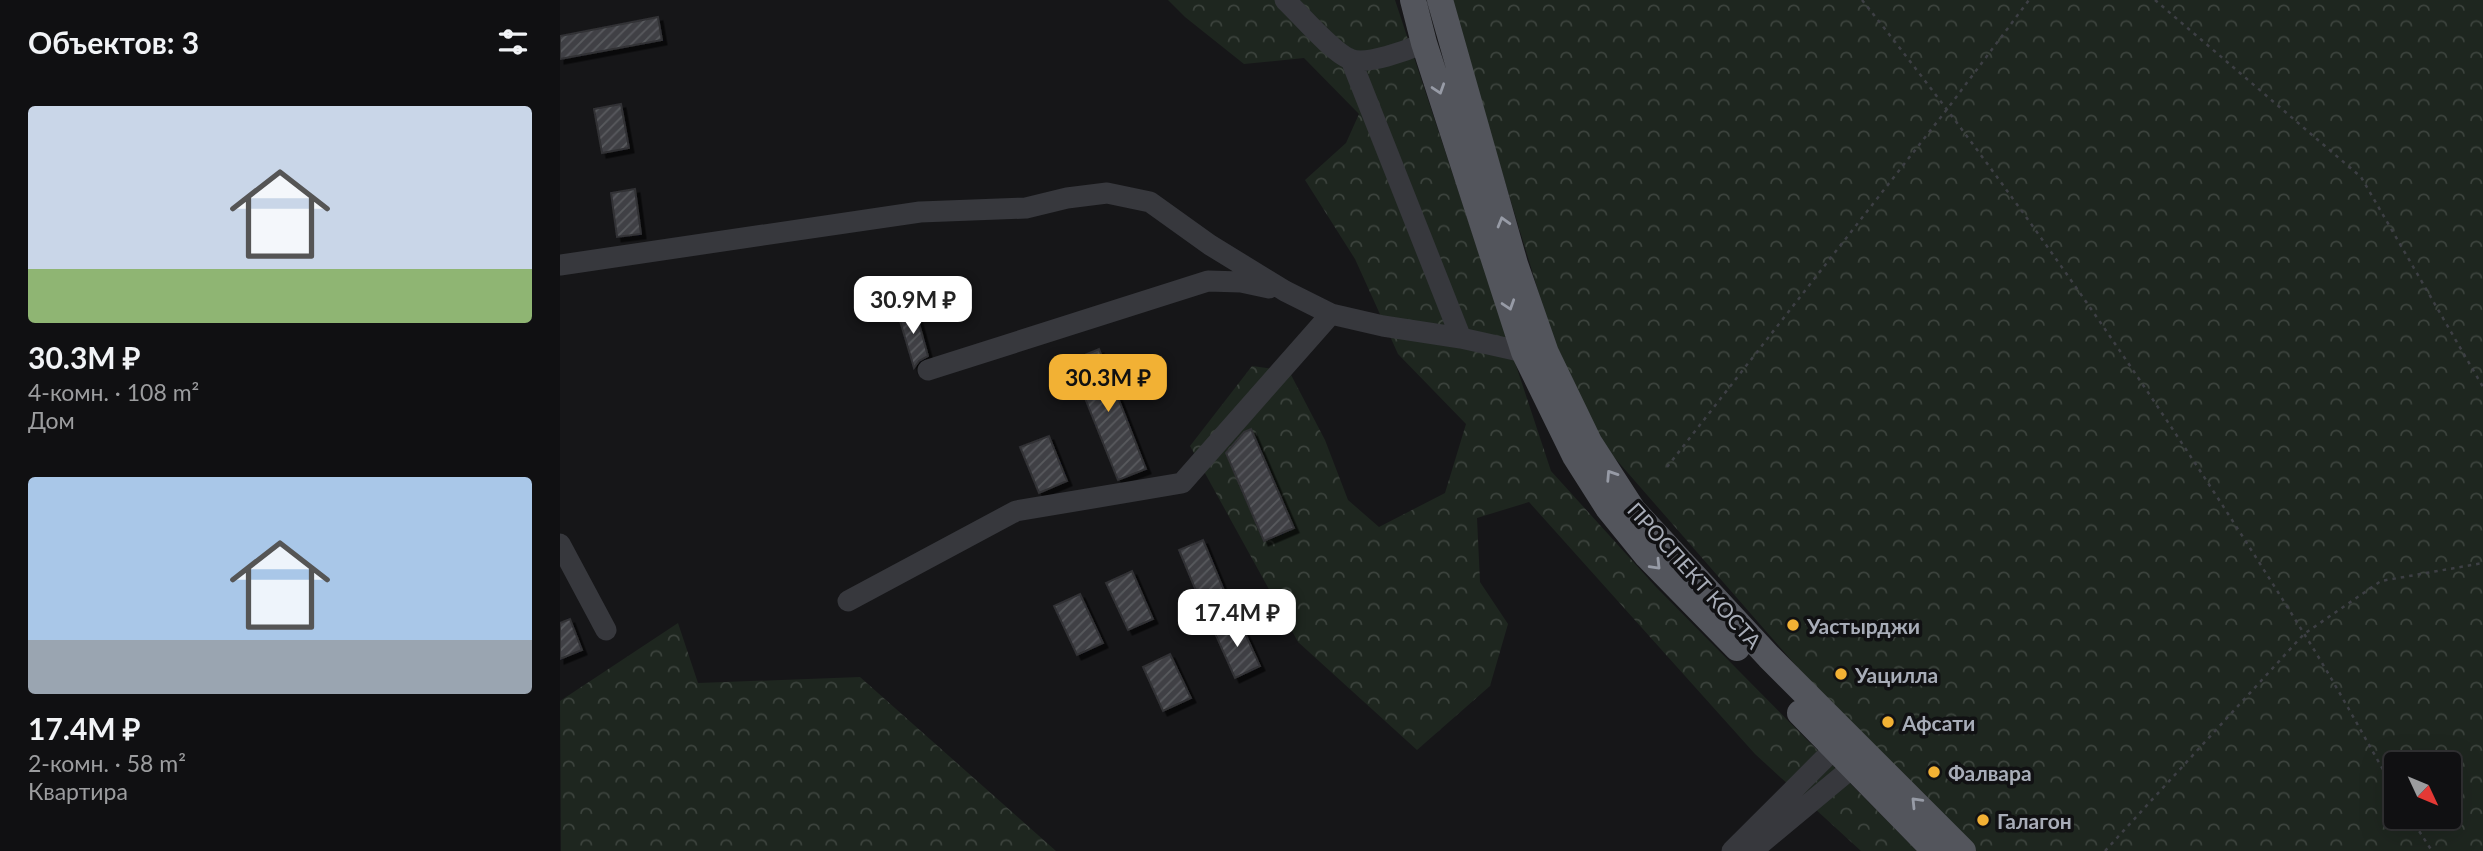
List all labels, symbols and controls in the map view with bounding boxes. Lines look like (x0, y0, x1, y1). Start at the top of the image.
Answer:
icon: filters (494, 23, 532, 61)
text: Объектов: 3 (28, 24, 199, 60)
one-way arrow (1431, 82, 1445, 95)
icon: home (217, 151, 343, 277)
one-way arrow (1496, 216, 1511, 228)
pin: 30.9M ₽ (848, 276, 978, 336)
text: 30.9M ₽ (870, 285, 956, 313)
one-way arrow (1501, 299, 1516, 311)
text: 30.3M ₽ (28, 339, 140, 375)
pin: 30.3M ₽ (1043, 354, 1173, 414)
text: 30.3M ₽ (1065, 363, 1151, 391)
text: 4-комн. · 108 m² (28, 378, 199, 406)
text: Дом (28, 406, 75, 434)
one-way arrow (1606, 470, 1619, 483)
street label: ПРОСПЕКТ КОСТА (1623, 497, 1768, 654)
icon: home (217, 522, 343, 648)
one-way arrow (1648, 557, 1661, 570)
pin: 17.4M ₽ (1172, 590, 1302, 649)
text: 17.4M ₽ (1194, 598, 1280, 626)
place label: Уастырджи (1806, 613, 1920, 638)
marker: Уастырджи (1785, 617, 1801, 633)
place label: Уацилла (1854, 662, 1938, 687)
marker: Уацилла (1833, 666, 1849, 682)
text: 17.4M ₽ (28, 710, 140, 746)
place label: Афсати (1901, 710, 1975, 735)
marker: Афсати (1880, 714, 1896, 730)
text: 2-комн. · 58 m² (28, 749, 186, 777)
north arrow (2384, 752, 2460, 830)
map controls (2384, 752, 2461, 829)
place label: Фалвара (1948, 760, 2032, 785)
marker: Фалвара (1926, 764, 1942, 780)
text: Квартира (28, 777, 128, 805)
one-way arrow (1911, 797, 1924, 810)
place label: Галагон (1997, 808, 2072, 833)
marker: Галагон (1975, 812, 1991, 828)

